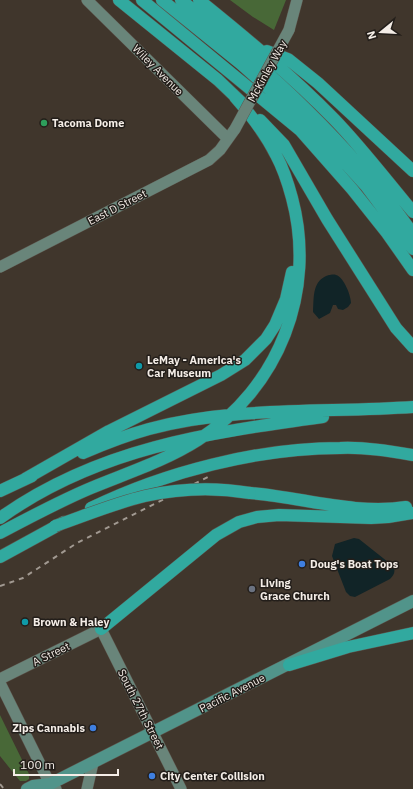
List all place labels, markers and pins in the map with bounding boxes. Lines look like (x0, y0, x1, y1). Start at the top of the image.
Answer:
place label: Tacoma Dome (52, 116, 124, 130)
marker: Tacoma Dome (39, 118, 49, 128)
place label: LeMay - America's Car Museum (147, 353, 241, 380)
marker: LeMay - America's Car Museum (134, 361, 144, 371)
place label: Doug's Boat Tops (310, 557, 399, 571)
marker: Doug's Boat Tops (297, 559, 307, 569)
place label: Living Grace Church (260, 576, 330, 603)
marker: Living Grace Church (247, 584, 257, 594)
place label: Brown & Haley (33, 615, 109, 629)
marker: Brown & Haley (20, 617, 30, 627)
place label: Zips Cannabis (12, 721, 85, 735)
marker: Zips Cannabis (88, 723, 98, 733)
place label: City Center Collision (160, 769, 265, 783)
marker: City Center Collision (147, 771, 157, 781)

